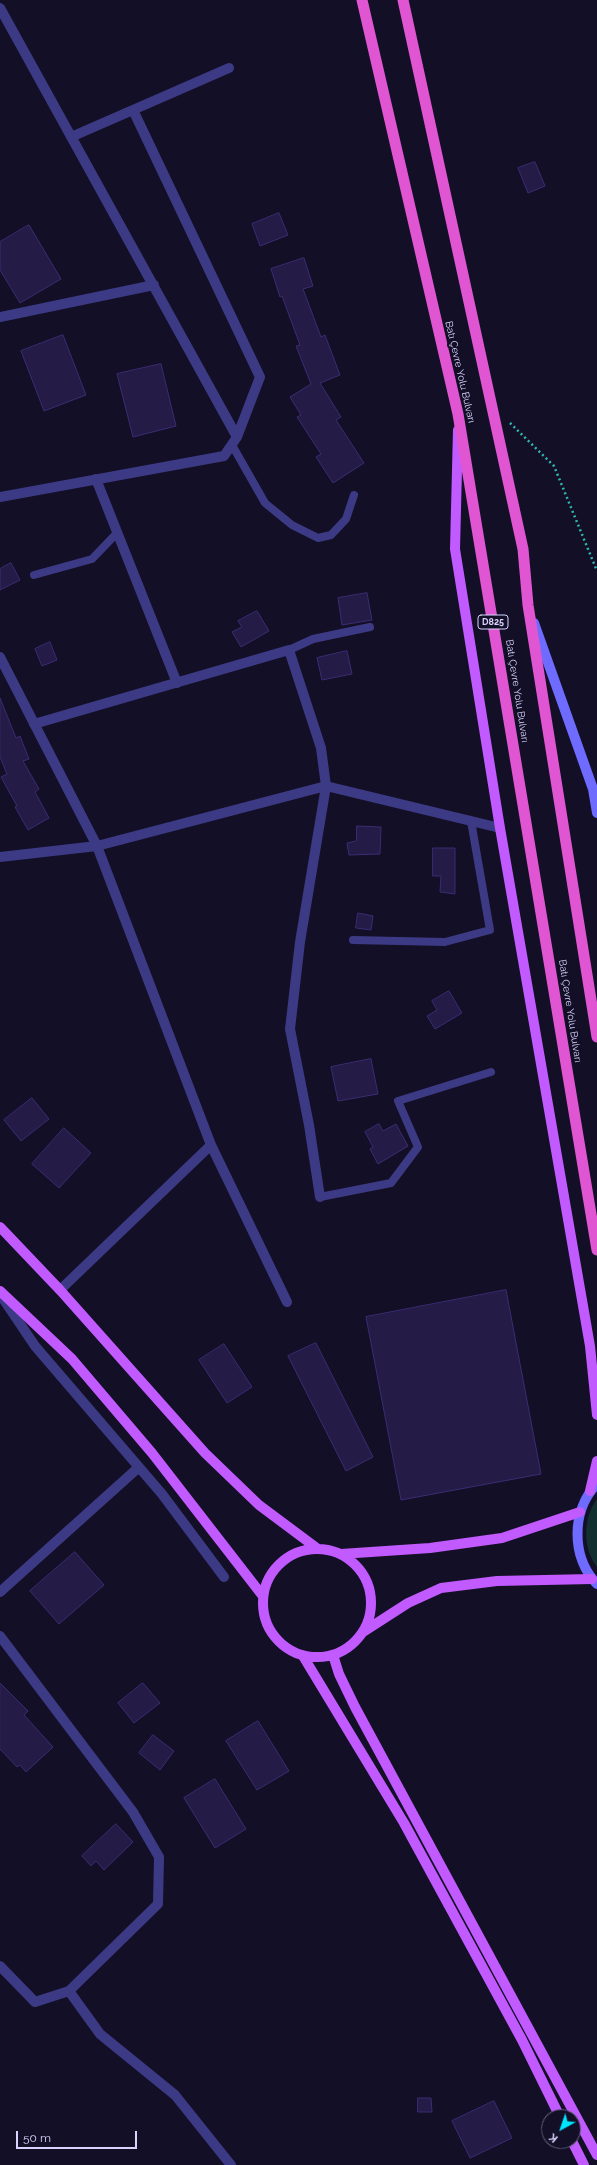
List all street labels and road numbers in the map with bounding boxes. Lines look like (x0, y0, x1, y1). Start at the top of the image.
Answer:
street label: Batı Çevre Yolu Bulvarı (442, 320, 478, 424)
road number: D825 (478, 615, 508, 629)
street label: Batı Çevre Yolu Bulvarı (503, 639, 531, 743)
street label: Batı Çevre Yolu Bulvarı (556, 959, 584, 1063)

